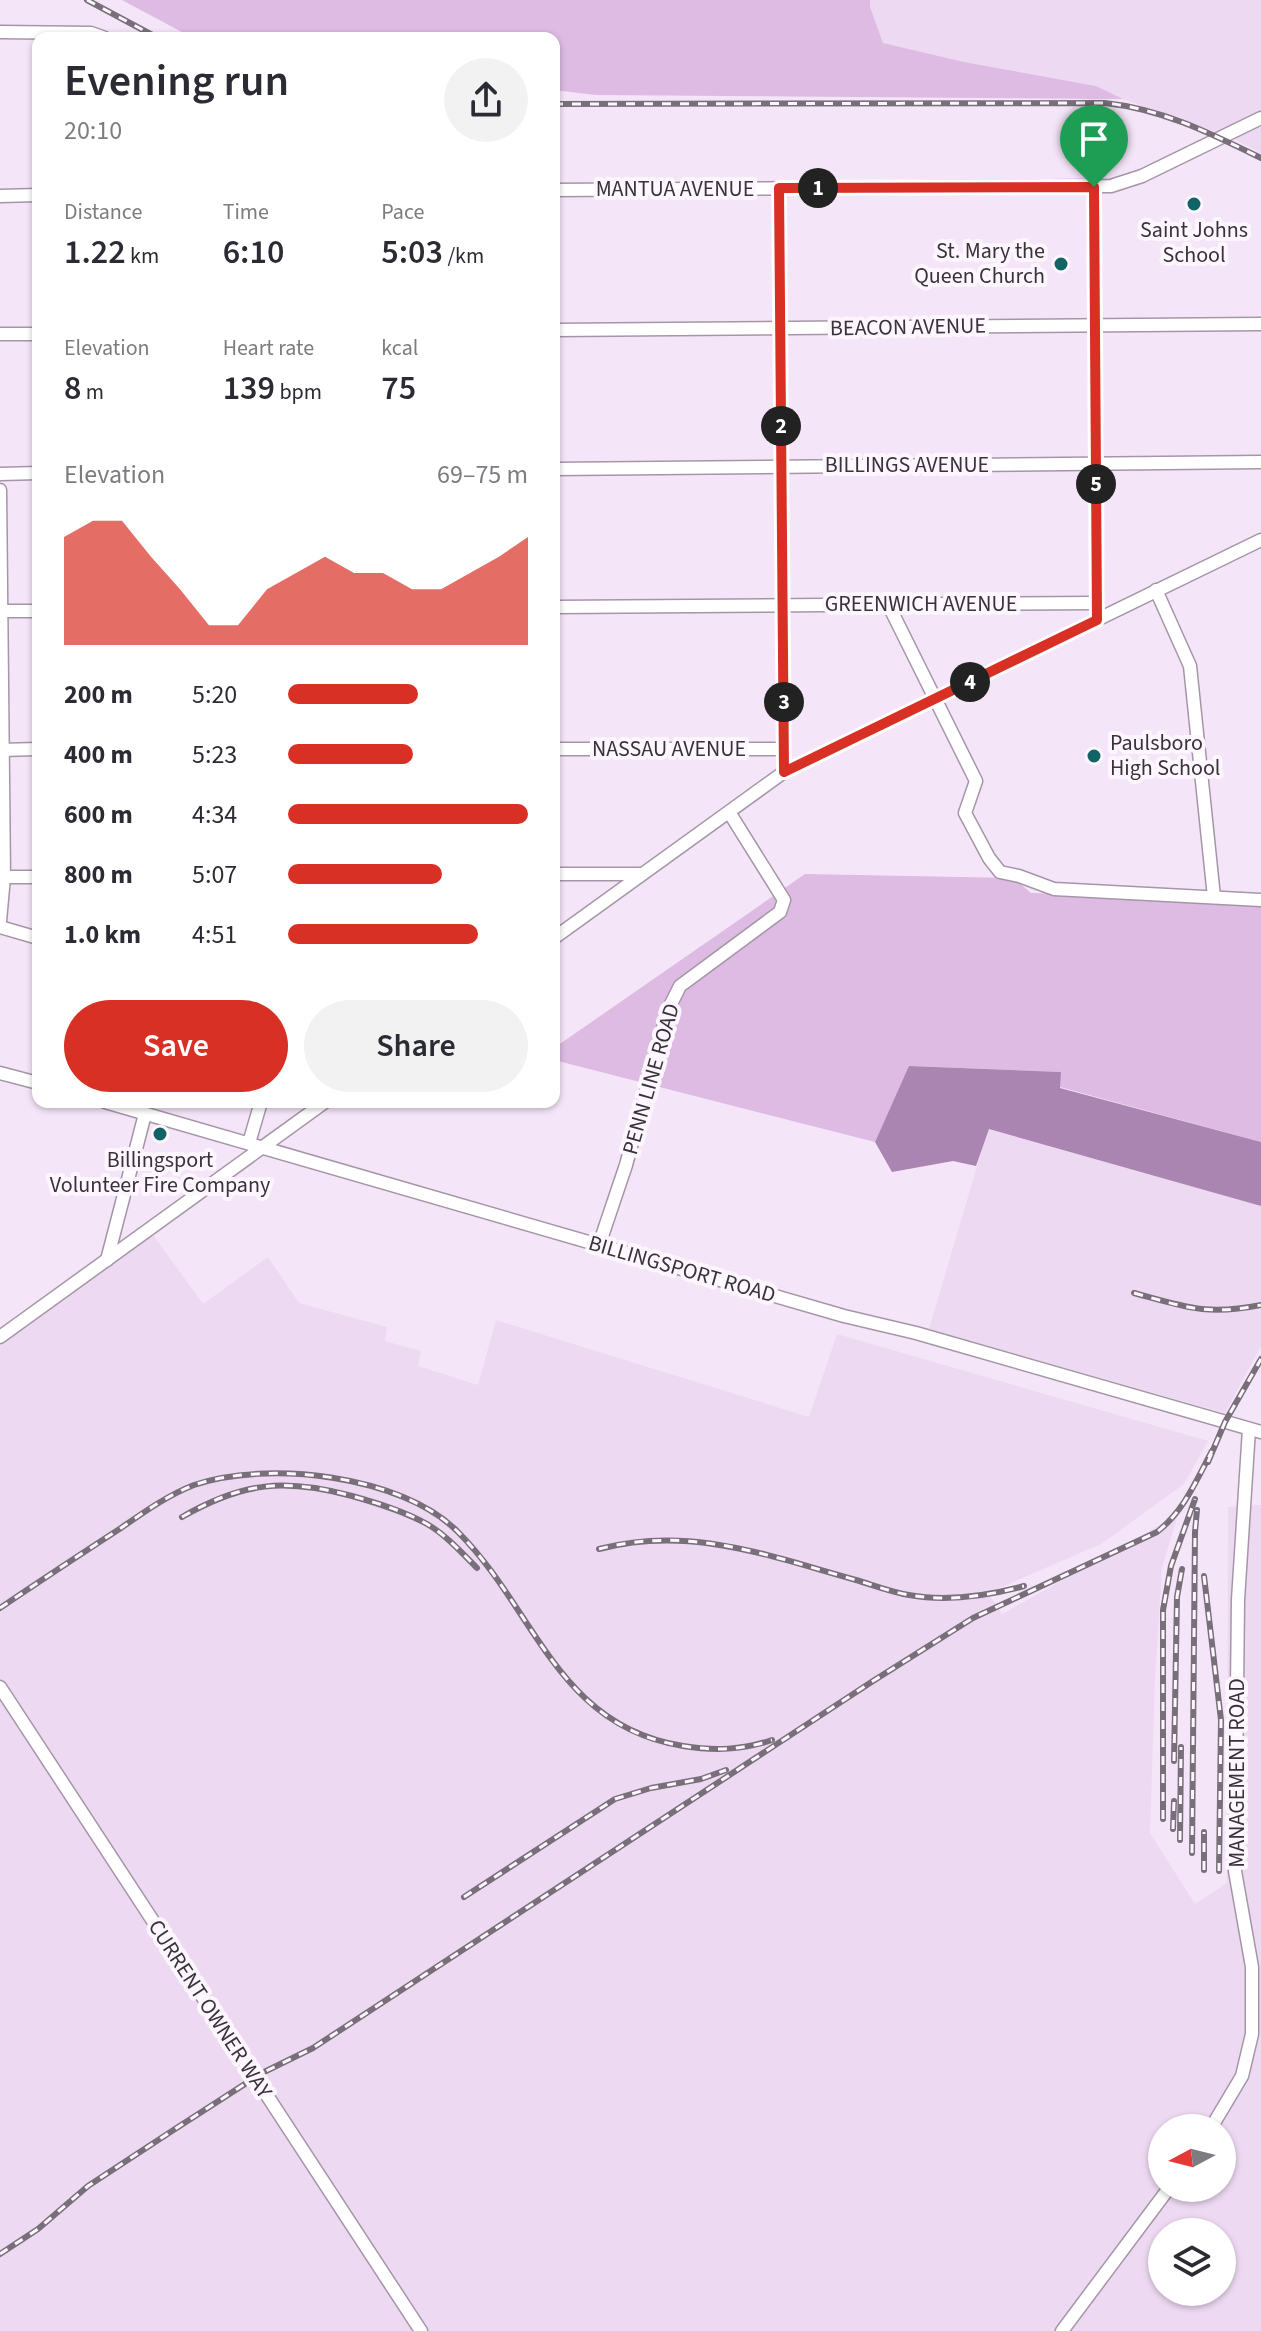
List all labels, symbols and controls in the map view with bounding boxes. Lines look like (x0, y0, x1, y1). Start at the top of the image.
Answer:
text: Evening run (64, 50, 289, 113)
button: share (444, 58, 528, 142)
pin (1060, 105, 1128, 187)
text: 20:10 (64, 112, 122, 149)
icon: arrive (1072, 117, 1116, 161)
pin: 1 (798, 168, 838, 208)
text: 1 (812, 172, 824, 204)
street label: MANTUA AVENUE (596, 173, 754, 205)
marker: Saint Johns School (1185, 195, 1203, 213)
text: Distance (64, 196, 142, 228)
text: Time (223, 196, 269, 228)
text: Pace (381, 196, 424, 228)
place label: Saint Johns School (1140, 214, 1248, 271)
text: 1.22 (64, 228, 126, 277)
text: 6:10 (223, 228, 284, 277)
text: 5:03 (381, 228, 443, 277)
place label: St. Mary the Queen Church (914, 235, 1045, 292)
text: km (126, 240, 159, 272)
text: /km (443, 240, 484, 272)
marker: St. Mary the Queen Church (1052, 255, 1070, 273)
street label: BEACON AVENUE (830, 310, 986, 344)
text: Elevation (64, 332, 150, 364)
text: Heart rate (223, 332, 314, 364)
text: kcal (381, 332, 418, 364)
text: 8 (64, 364, 81, 413)
text: 139 (223, 364, 275, 413)
text: 75 (381, 364, 416, 413)
text: m (81, 376, 104, 408)
text: bpm (275, 376, 322, 408)
pin: 2 (761, 406, 801, 446)
text: 2 (775, 410, 787, 442)
street label: BILLINGS AVENUE (825, 449, 989, 481)
text: Elevation (64, 456, 165, 493)
text: 69–75 m (437, 456, 528, 493)
pin: 5 (1076, 464, 1116, 504)
text: 5 (1090, 468, 1102, 500)
street label: GREENWICH AVENUE (825, 588, 1017, 620)
pin: 4 (950, 662, 990, 702)
text: 4 (964, 666, 976, 698)
text: 200 m (64, 676, 133, 713)
text: 5:20 (192, 676, 237, 713)
pin: 3 (764, 682, 804, 722)
text: 3 (778, 686, 790, 718)
place label: Paulsboro High School (1110, 727, 1220, 784)
street label: NASSAU AVENUE (592, 733, 746, 765)
text: 400 m (64, 736, 133, 773)
text: 5:23 (192, 736, 237, 773)
marker: Paulsboro High School (1085, 747, 1103, 765)
text: 600 m (64, 796, 133, 833)
text: 4:34 (192, 796, 237, 833)
text: 800 m (64, 856, 133, 893)
text: 5:07 (192, 856, 237, 893)
text: 1.0 km (64, 916, 141, 953)
text: 4:51 (192, 916, 237, 953)
button: Save (64, 1000, 288, 1092)
button: Share (304, 1000, 528, 1092)
street label: PENN LINE ROAD (614, 1000, 688, 1158)
marker: Billingsport Volunteer Fire Company (151, 1125, 169, 1143)
place label: Billingsport Volunteer Fire Company (50, 1144, 271, 1201)
street label: BILLINGSPORT ROAD (585, 1227, 779, 1311)
street label: MANAGEMENT ROAD (1221, 1678, 1253, 1868)
street label: CURRENT OWNER WAY (140, 1913, 280, 2105)
north arrow (1148, 2114, 1236, 2202)
map controls (1148, 2114, 1236, 2306)
button: layers (1148, 2218, 1236, 2306)

